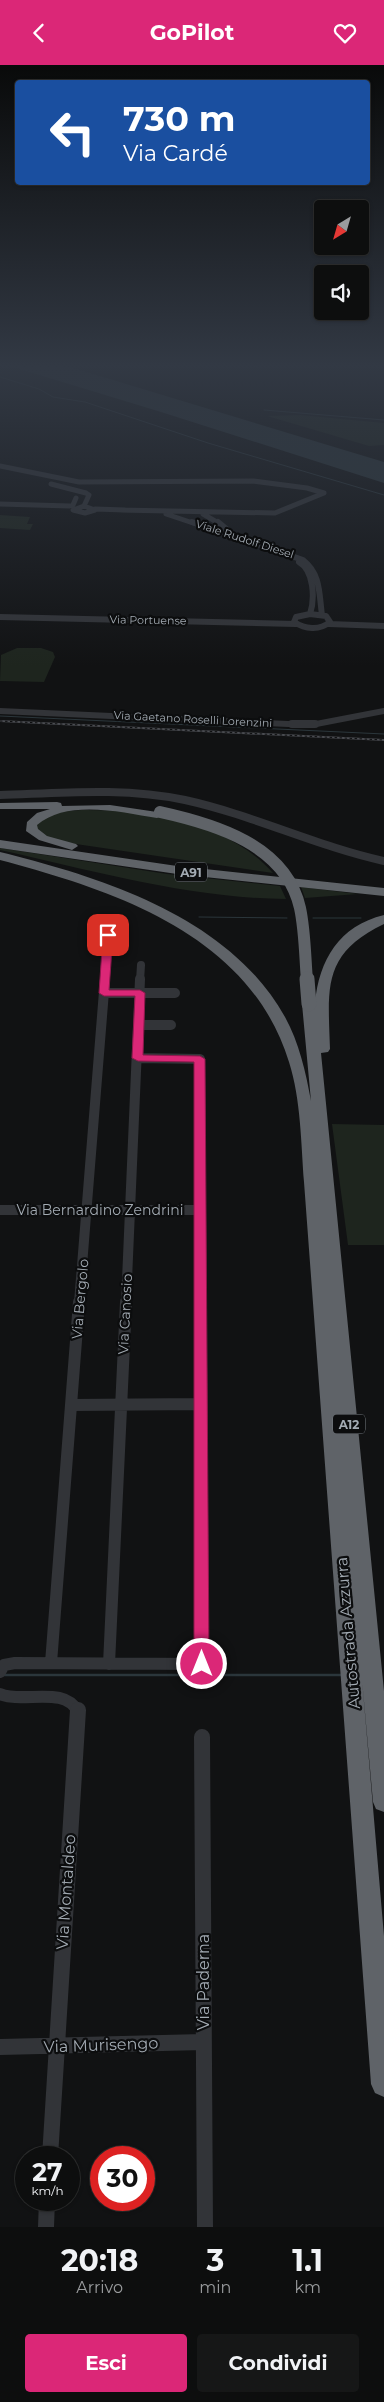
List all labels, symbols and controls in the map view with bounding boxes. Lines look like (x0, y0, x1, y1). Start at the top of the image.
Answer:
icon: back (25, 19, 53, 47)
text: GoPilot (150, 19, 234, 46)
icon: heart (331, 19, 359, 47)
text: 730 m (123, 97, 236, 140)
icon: left (40, 100, 105, 165)
text: Via Cardé (123, 140, 228, 167)
north arrow (314, 200, 369, 255)
map controls (314, 200, 369, 320)
button: sound (314, 265, 369, 320)
street label: Viale Rudolf Diesel (194, 517, 296, 561)
street label: Via Portuense (109, 612, 187, 628)
street label: Via Gaetano Roselli Lorenzini (113, 708, 273, 730)
road number: A91 (175, 863, 207, 881)
pin (87, 914, 129, 956)
icon: arrive (94, 921, 122, 949)
street label: Via Bernardino Zendrini (17, 1201, 183, 1219)
street label: Via Bergolo (68, 1258, 92, 1340)
street label: Via Canosio (114, 1273, 136, 1355)
road number: A12 (333, 1415, 365, 1433)
street label: Autostrada Azzurra (332, 1556, 364, 1710)
position arrow (175, 1637, 227, 1689)
street label: Via Montaldeo (52, 1834, 80, 1950)
street label: Via Paderna (194, 1934, 213, 2030)
street label: Via Murisengo (43, 2034, 159, 2056)
speed limit sign: 30 (90, 2146, 155, 2211)
text: 27 (32, 2157, 63, 2187)
text: km/h (31, 2183, 64, 2198)
text: 20:18 (61, 2242, 138, 2279)
text: 3 (206, 2242, 224, 2279)
text: 1.1 (292, 2242, 323, 2279)
text: Arrivo (76, 2278, 123, 2297)
text: min (199, 2278, 231, 2297)
text: km (294, 2278, 321, 2297)
button: Esci (25, 2334, 187, 2392)
button: Condividi (197, 2334, 359, 2392)

